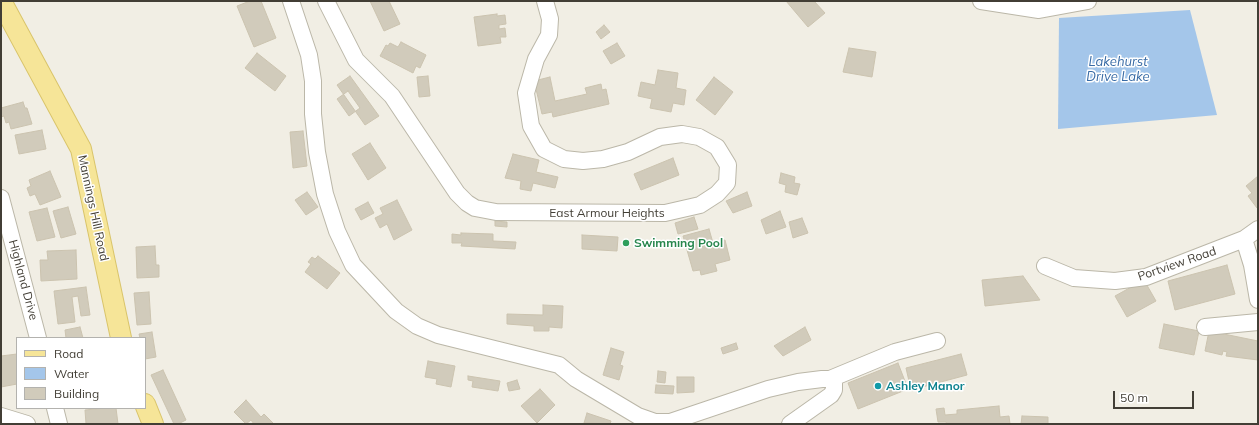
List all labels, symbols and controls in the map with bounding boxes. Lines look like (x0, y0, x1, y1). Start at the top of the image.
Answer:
water label: Lakehurst Drive Lake (1086, 54, 1150, 85)
street label: Mannings Hill Road (75, 154, 111, 262)
street label: East Armour Heights (549, 206, 665, 220)
place label: Swimming Pool (634, 236, 723, 250)
street label: Highland Drive (5, 238, 41, 322)
marker: Swimming Pool (621, 238, 631, 248)
street label: Portview Road (1136, 244, 1218, 284)
legend (16, 337, 146, 409)
text: Road (54, 346, 83, 361)
text: Water (54, 366, 89, 381)
place label: Ashley Manor (886, 379, 965, 393)
marker: Ashley Manor (873, 381, 883, 391)
scale bar (1115, 383, 1196, 409)
text: Building (54, 386, 99, 401)
text: 50 m (1120, 390, 1148, 405)

